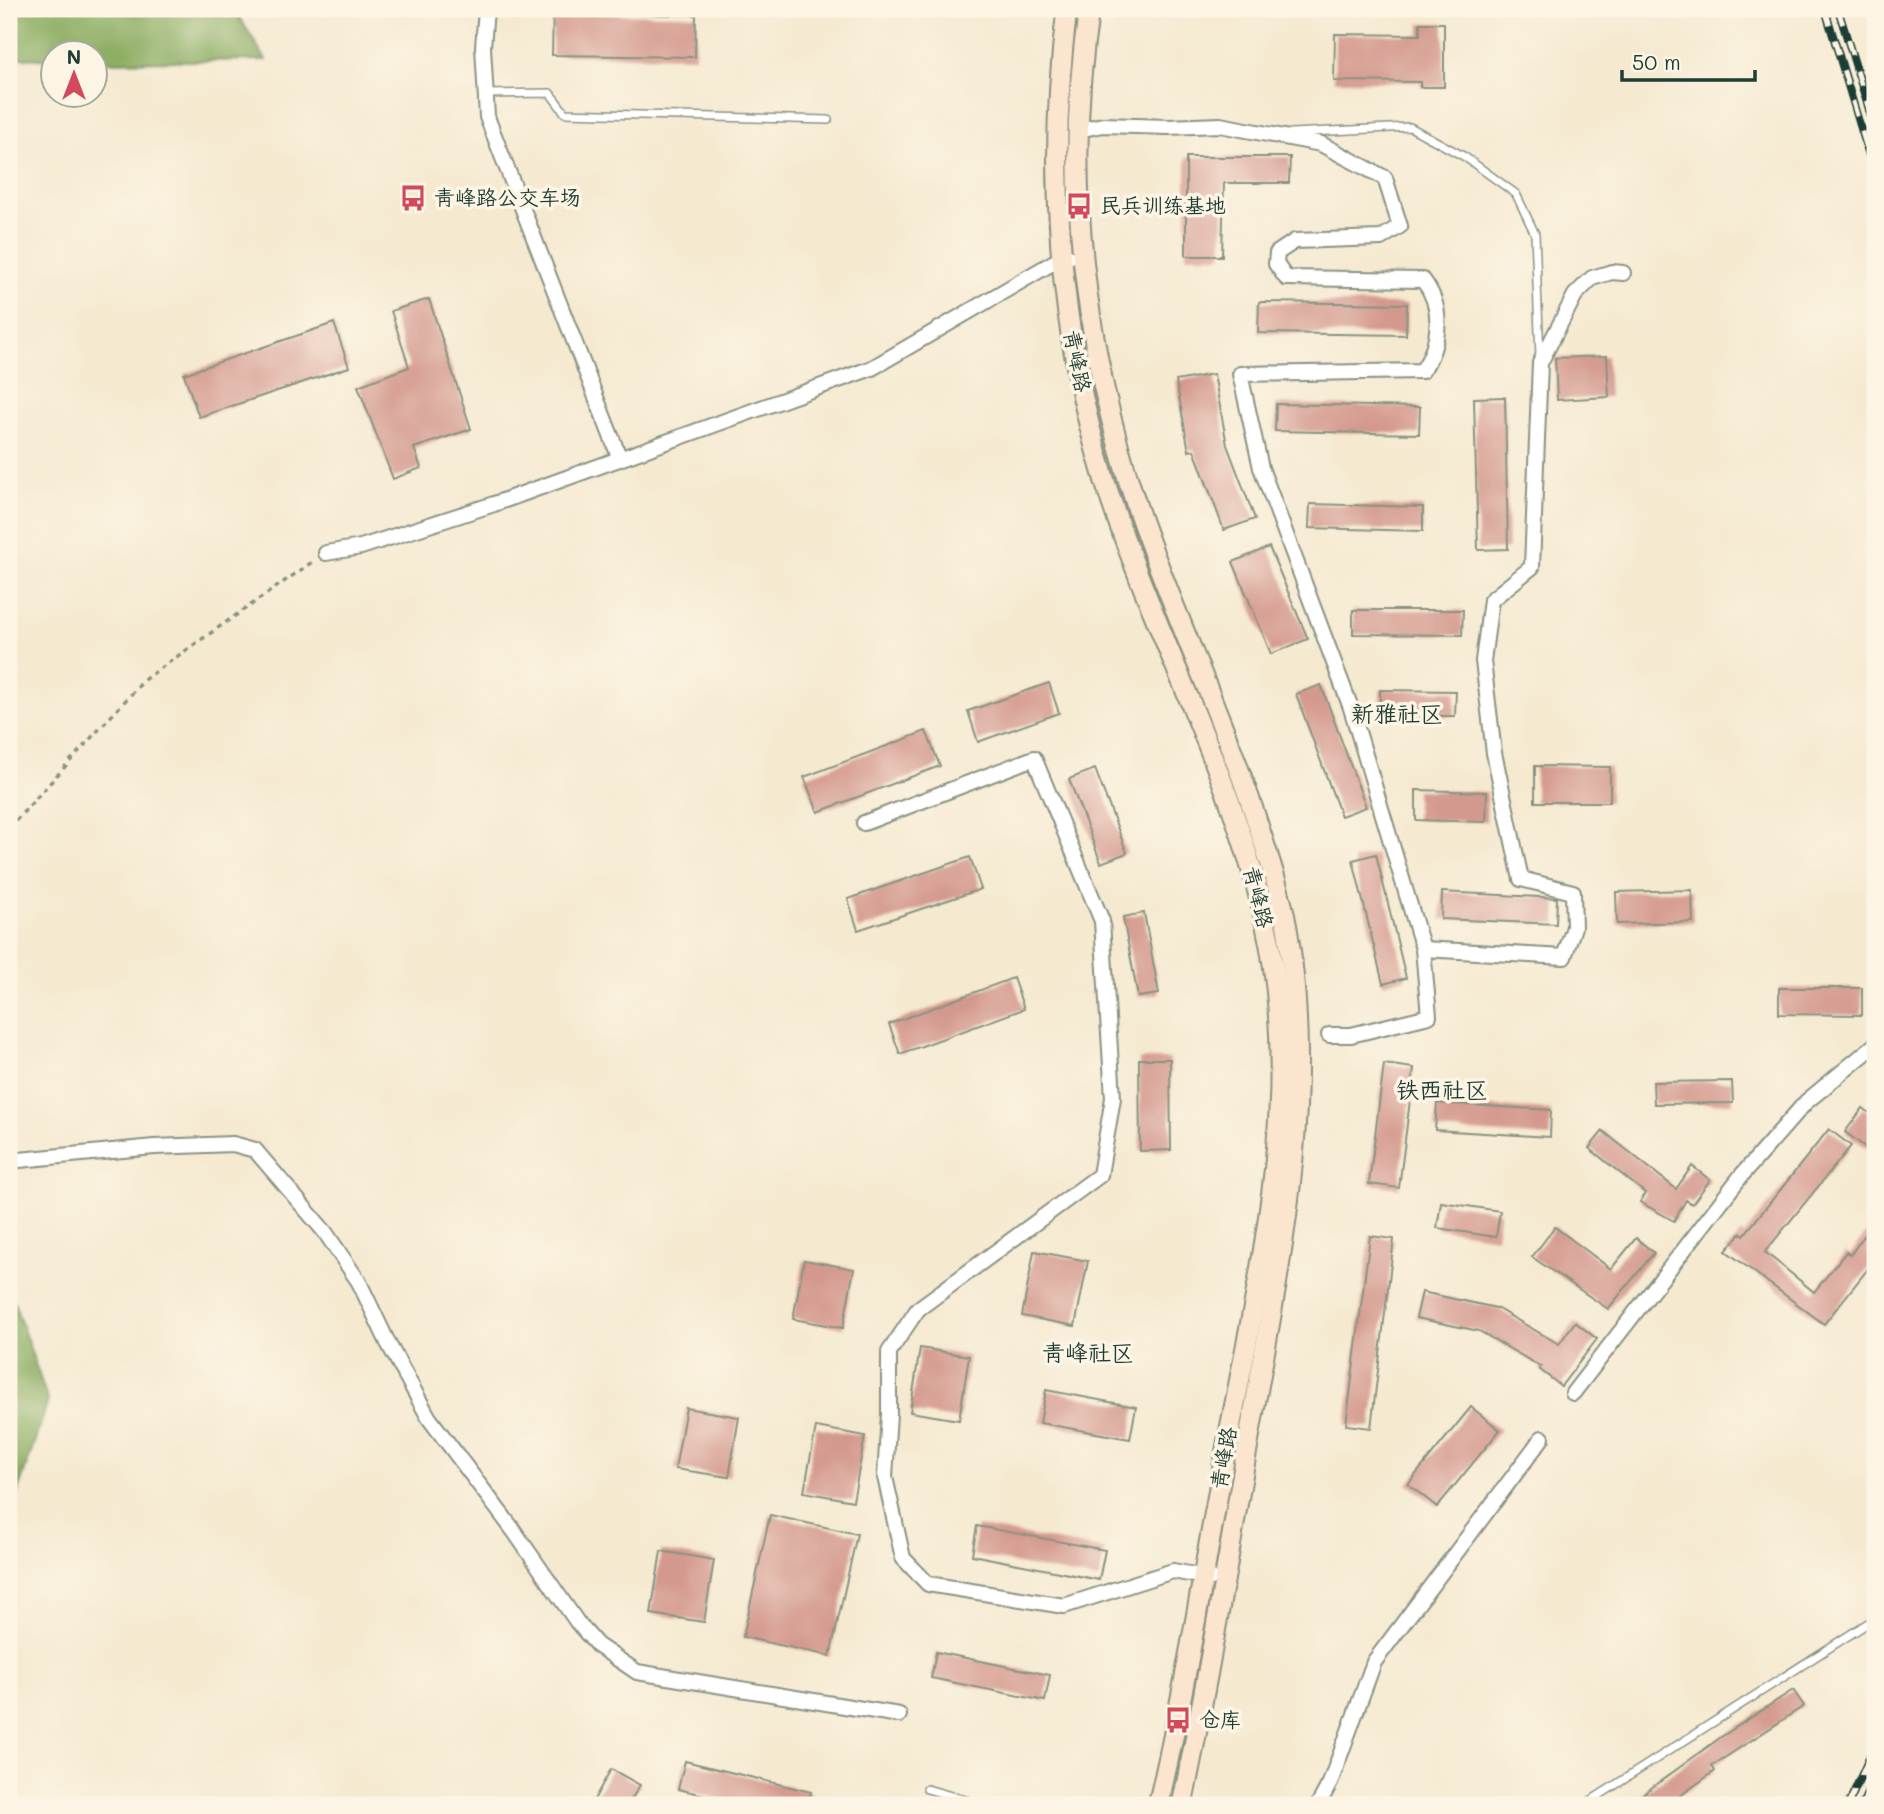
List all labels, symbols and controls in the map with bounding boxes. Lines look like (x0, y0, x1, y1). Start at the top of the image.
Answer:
north arrow (38, 38, 108, 108)
scale bar (1622, 38, 1755, 82)
text: N (67, 44, 81, 69)
text: 50 m (1632, 48, 1681, 75)
bus stop icon: 青峰路公交车场 (398, 183, 428, 213)
place label: 青峰路公交车场 (434, 183, 581, 210)
bus stop icon: 民兵训练基地 (1064, 191, 1094, 221)
place label: 民兵训练基地 (1100, 191, 1226, 218)
street label: 青峰路 (1059, 327, 1098, 394)
district label: 新雅社区 (1351, 698, 1443, 728)
street label: 青峰路 (1239, 863, 1280, 930)
district label: 铁西社区 (1396, 1074, 1488, 1104)
district label: 青峰社区 (1042, 1337, 1134, 1367)
street label: 青峰路 (1204, 1424, 1241, 1491)
bus stop icon: 仓库 (1163, 1705, 1193, 1735)
place label: 仓库 (1199, 1705, 1241, 1732)

